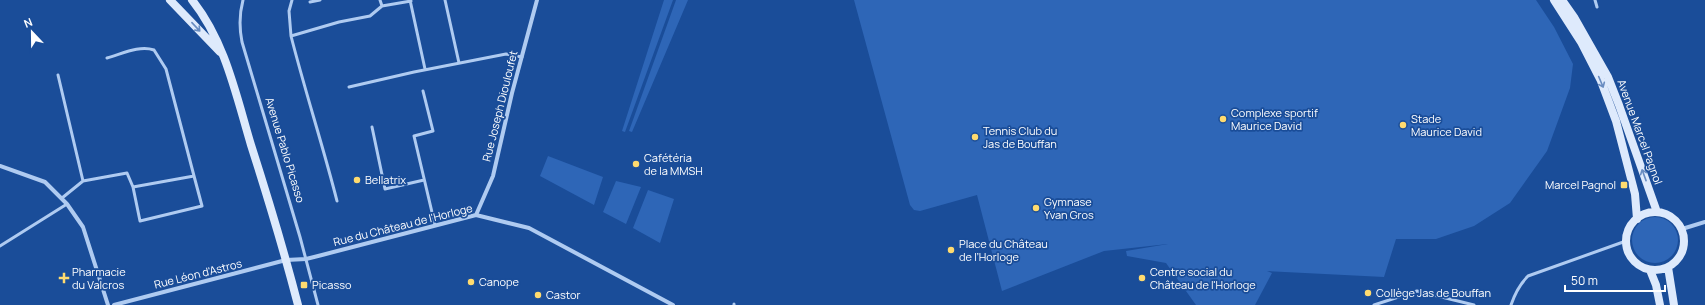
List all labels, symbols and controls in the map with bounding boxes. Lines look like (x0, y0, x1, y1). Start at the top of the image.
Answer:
north arrow (12, 12, 52, 52)
text: N (22, 14, 35, 31)
one-way arrow (191, 22, 200, 32)
street label: Rue Joseph Diouloufet (478, 49, 521, 163)
one-way arrow (1598, 76, 1606, 88)
street label: Avenue Marcel Pagnol (1614, 77, 1666, 186)
street label: Avenue Pablo Picasso (262, 95, 309, 205)
place label: Complexe sportif Maurice David (1231, 105, 1318, 133)
place label: Stade Maurice David (1411, 111, 1482, 139)
marker: Complexe sportif Maurice David (1218, 114, 1228, 124)
marker: Stade Maurice David (1398, 120, 1408, 130)
place label: Tennis Club du Jas de Bouffan (983, 123, 1057, 151)
marker: Tennis Club du Jas de Bouffan (970, 132, 980, 142)
place label: Cafétéria de la MMSH (644, 150, 703, 178)
marker: Cafétéria de la MMSH (631, 159, 641, 169)
one-way arrow (1639, 170, 1647, 182)
place label: Bellatrix (365, 172, 406, 187)
marker: Bellatrix (352, 175, 362, 185)
place label: Marcel Pagnol (1545, 177, 1616, 192)
marker: Marcel Pagnol (1619, 180, 1629, 190)
place label: Gymnase Yvan Gros (1044, 194, 1094, 222)
street label: Rue du Château de l'Horloge (332, 200, 475, 249)
marker: Gymnase Yvan Gros (1031, 203, 1041, 213)
place label: Place du Château de l’Horloge (959, 236, 1048, 264)
marker: Place du Château de l’Horloge (946, 245, 956, 255)
street label: Rue Léon d'Astros (152, 255, 244, 292)
place label: Pharmacie du Valcros (72, 264, 126, 292)
place label: Centre social du Château de l'Horloge (1150, 264, 1256, 292)
scale bar (1565, 267, 1665, 293)
text: 50 m (1571, 272, 1598, 289)
marker: Pharmacie du Valcros (59, 273, 69, 283)
marker: Centre social du Château de l'Horloge (1137, 273, 1147, 283)
place label: Canope (479, 274, 519, 289)
place label: Picasso (312, 277, 352, 292)
marker: Canope (466, 277, 476, 287)
marker: Picasso (299, 280, 309, 290)
place label: Collège Jas de Bouffan (1376, 285, 1491, 300)
place label: Castor (546, 287, 580, 302)
marker: Collège Jas de Bouffan (1363, 288, 1373, 298)
marker: Castor (533, 290, 543, 300)

